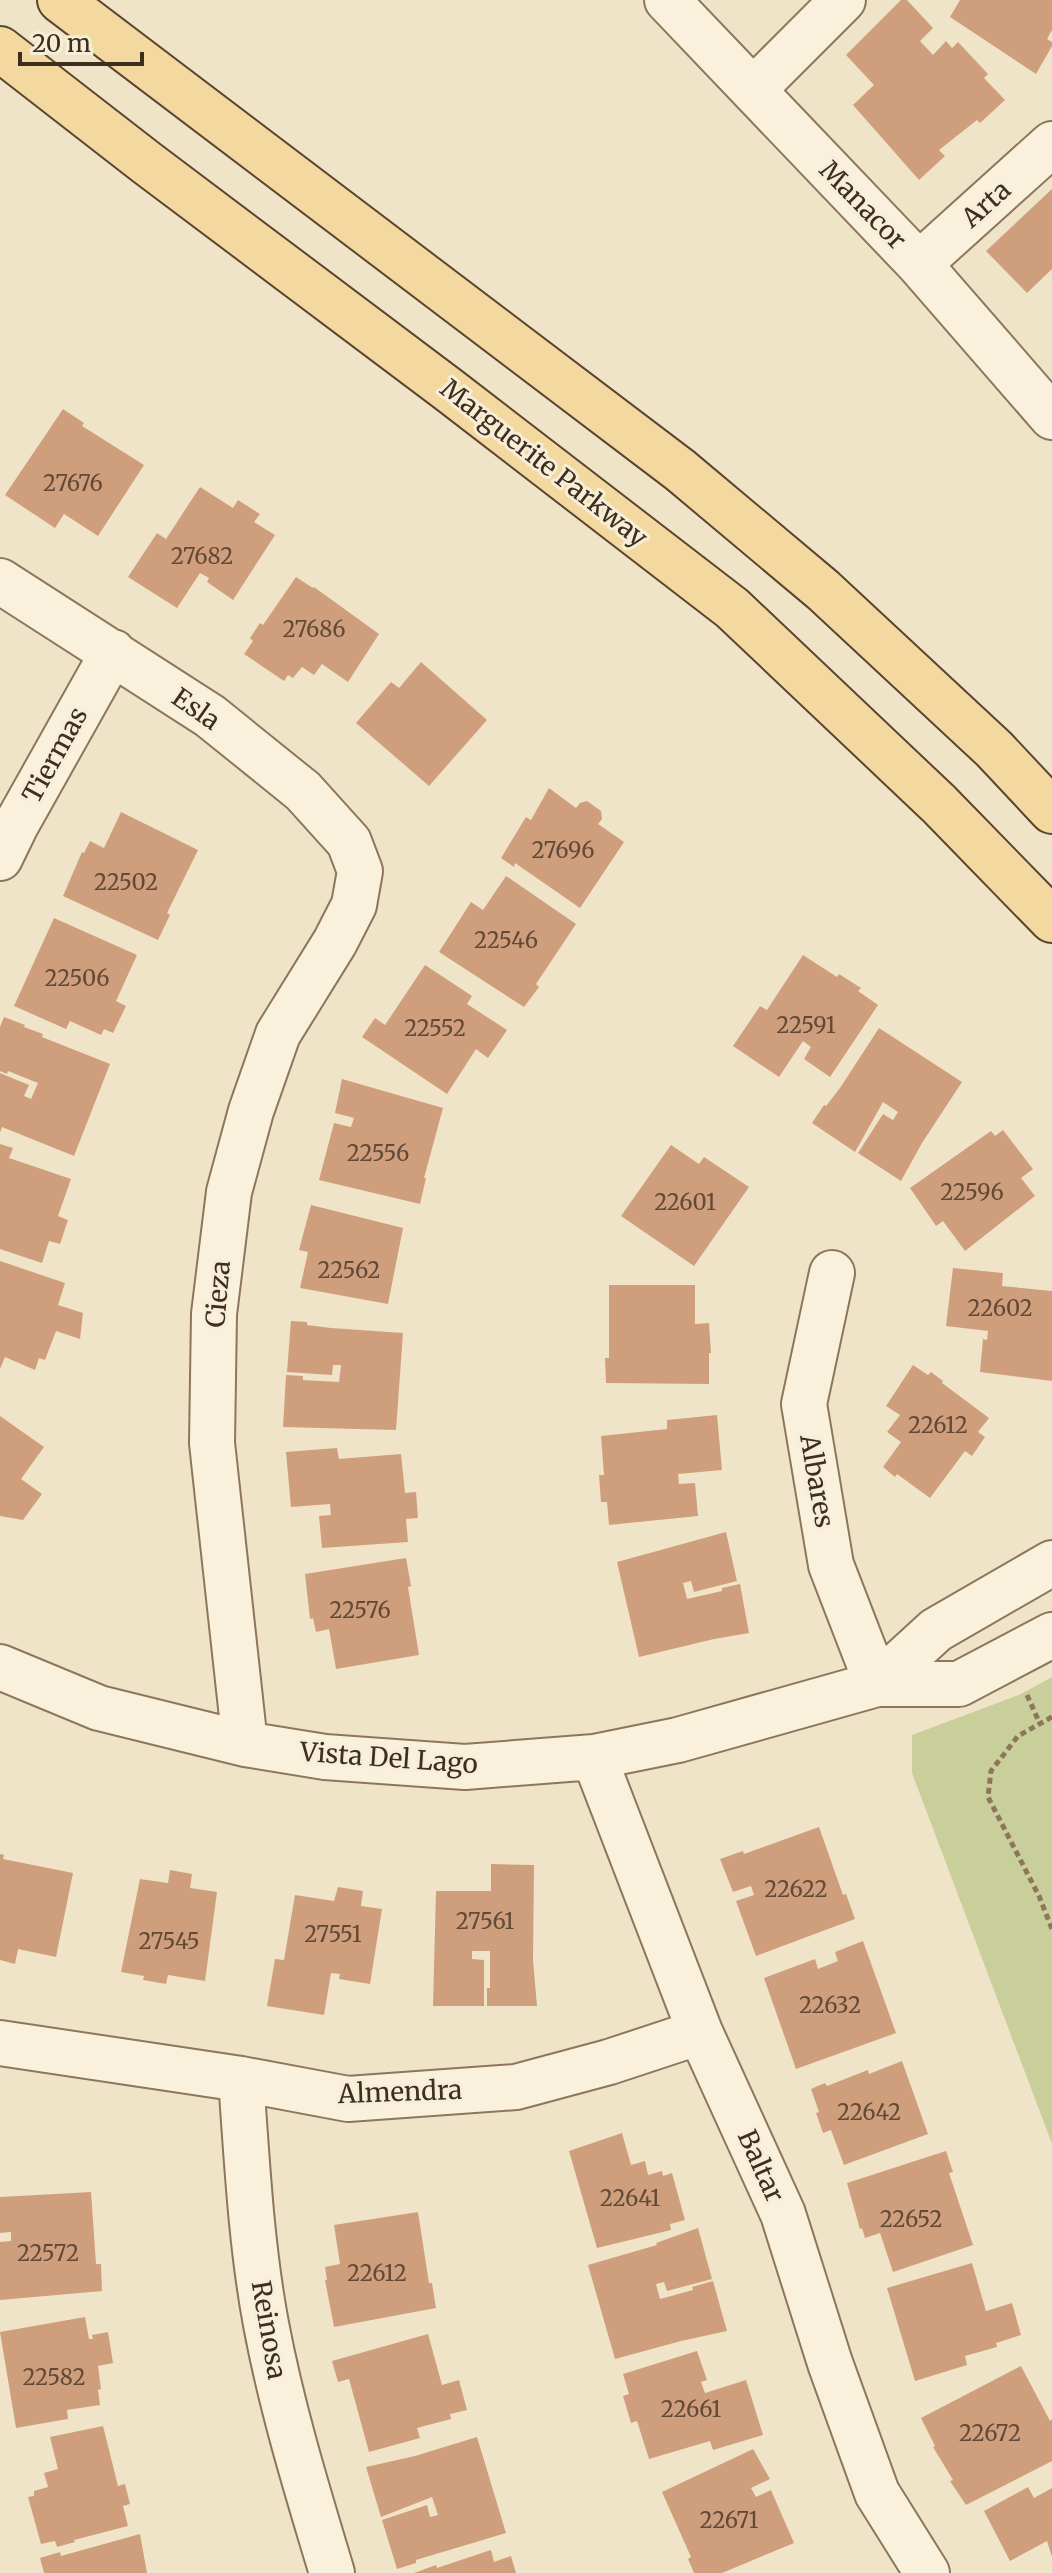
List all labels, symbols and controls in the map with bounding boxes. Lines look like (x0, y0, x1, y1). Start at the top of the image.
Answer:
scale bar (20, 16, 142, 66)
text: 20 m (32, 28, 91, 59)
street label: Manacor (813, 153, 914, 256)
street label: Arta (954, 173, 1017, 235)
street label: Marguerite Parkway (434, 371, 655, 554)
house number: 27676 (43, 469, 103, 497)
house number: 27682 (171, 542, 233, 570)
house number: 27686 (282, 615, 346, 643)
street label: Esla (166, 680, 227, 737)
street label: Tiermas (15, 701, 94, 808)
house number: 27696 (532, 836, 594, 864)
house number: 22502 (94, 868, 158, 896)
house number: 22546 (474, 926, 538, 954)
house number: 22506 (45, 964, 109, 992)
house number: 22591 (776, 1011, 836, 1039)
house number: 22552 (404, 1014, 466, 1042)
house number: 22556 (347, 1139, 409, 1167)
house number: 22596 (940, 1178, 1004, 1206)
house number: 22601 (654, 1188, 716, 1216)
house number: 22562 (318, 1256, 380, 1284)
street label: Cieza (198, 1259, 237, 1329)
house number: 22602 (967, 1294, 1033, 1322)
house number: 22612 (908, 1411, 968, 1439)
street label: Albares (793, 1431, 842, 1530)
house number: 22576 (329, 1596, 391, 1624)
street label: Vista Del Lago (298, 1735, 479, 1780)
house number: 22622 (764, 1875, 828, 1903)
house number: 27561 (456, 1907, 514, 1935)
house number: 27551 (304, 1920, 362, 1948)
house number: 27545 (138, 1927, 200, 1955)
house number: 22632 (799, 1991, 861, 2019)
street label: Almendra (336, 2073, 463, 2110)
house number: 22642 (837, 2098, 901, 2126)
street label: Baltar (731, 2124, 792, 2207)
house number: 22641 (600, 2184, 660, 2212)
house number: 22652 (880, 2205, 942, 2233)
house number: 22572 (17, 2239, 79, 2267)
house number: 22612 (347, 2259, 407, 2287)
street label: Reinosa (245, 2278, 294, 2382)
house number: 22582 (22, 2363, 86, 2391)
house number: 22661 (661, 2395, 721, 2423)
house number: 22672 (959, 2419, 1021, 2447)
house number: 22671 (700, 2506, 758, 2534)

